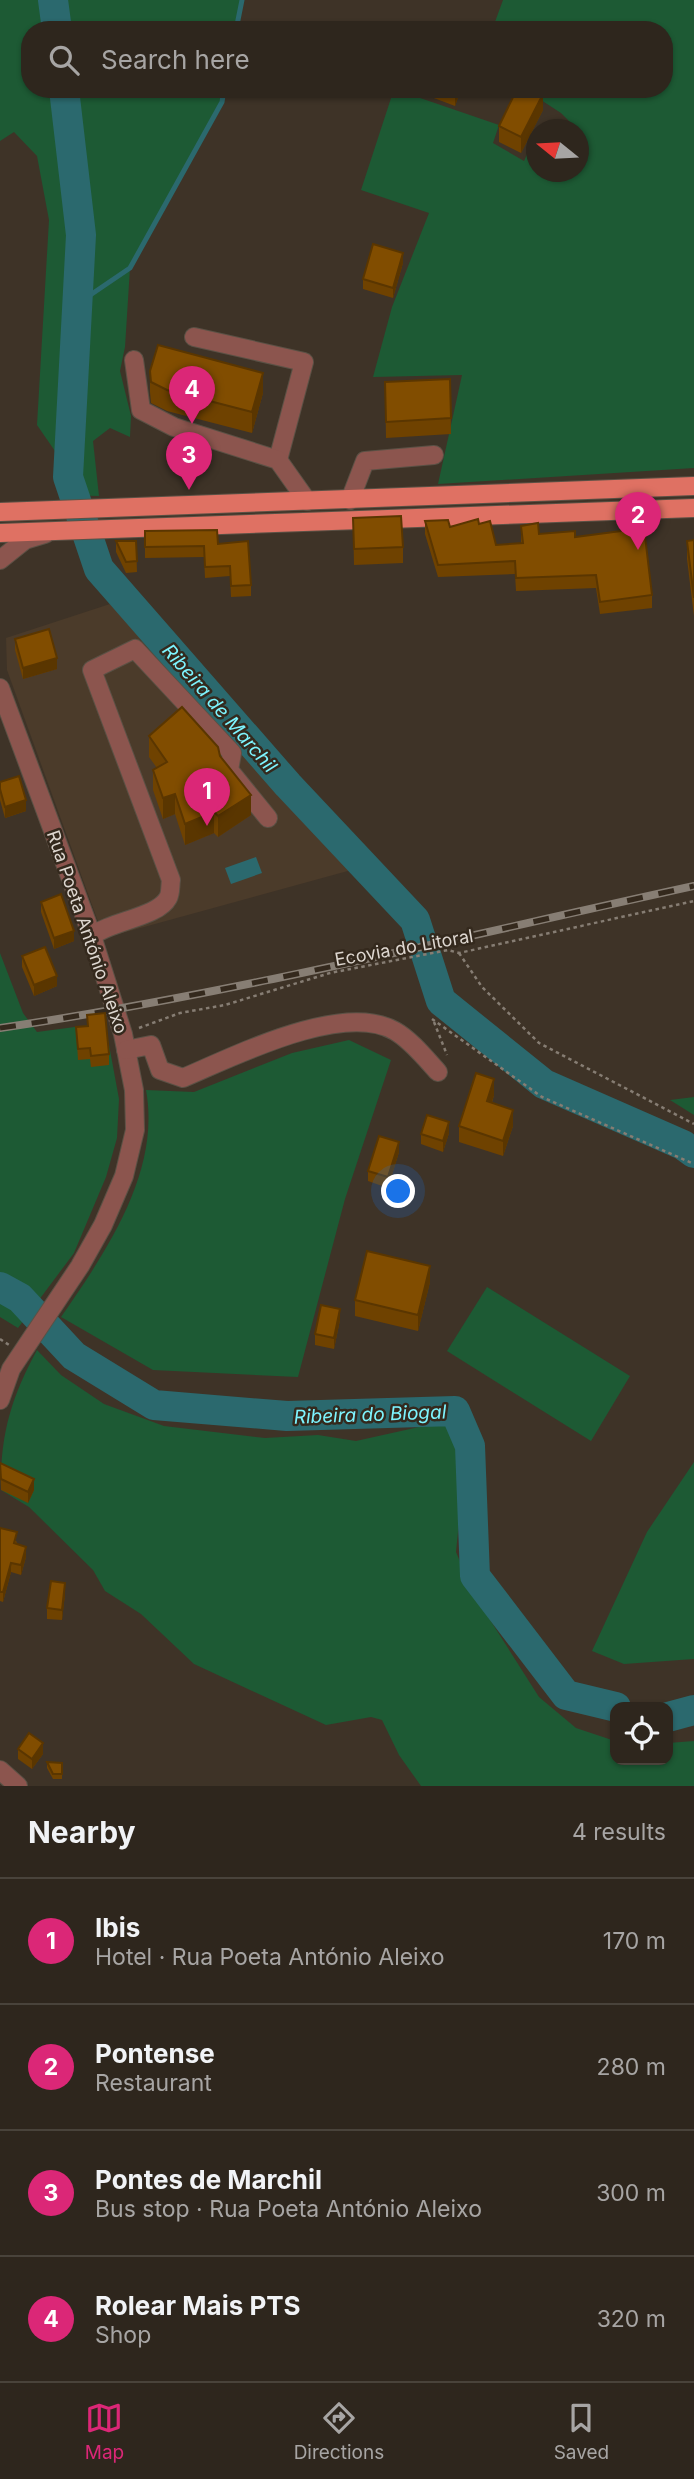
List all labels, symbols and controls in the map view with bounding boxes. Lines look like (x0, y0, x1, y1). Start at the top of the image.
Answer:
search box (21, 21, 673, 98)
icon: search (45, 41, 83, 79)
text: Search here (101, 44, 250, 75)
north arrow (526, 119, 589, 182)
pin: 4 (169, 366, 215, 424)
pin: 3 (166, 432, 212, 490)
pin: 2 (615, 492, 661, 550)
water label: Ribeira de Marchil (158, 639, 282, 778)
pin: 1 (184, 768, 230, 826)
street label: Rua Poeta António Aleixo (43, 827, 132, 1036)
street label: Ecovia do Litoral (333, 925, 475, 970)
your location (381, 1174, 415, 1208)
water label: Ribeira do Biogal (293, 1400, 447, 1429)
map controls (610, 1702, 673, 1765)
button: locate (610, 1702, 673, 1765)
text: Nearby (28, 1814, 136, 1850)
text: 4 results (572, 1818, 666, 1846)
text: Ibis (95, 1912, 140, 1943)
text: 1 (46, 1927, 56, 1955)
text: 170 m (603, 1927, 666, 1955)
text: Hotel · Rua Poeta António Aleixo (95, 1943, 445, 1971)
text: Pontense (95, 2038, 215, 2069)
text: 2 (44, 2053, 58, 2081)
text: 280 m (597, 2053, 666, 2081)
text: Restaurant (95, 2069, 212, 2097)
text: Pontes de Marchil (95, 2164, 322, 2195)
text: 3 (44, 2179, 58, 2207)
text: 300 m (596, 2179, 666, 2207)
text: Bus stop · Rua Poeta António Aleixo (95, 2195, 482, 2223)
text: Rolear Mais PTS (95, 2290, 301, 2321)
text: 4 (43, 2305, 59, 2333)
text: 320 m (597, 2305, 666, 2333)
text: Shop (95, 2321, 151, 2349)
tab: Map (85, 2399, 124, 2464)
tab: Directions (294, 2399, 384, 2464)
tab: Saved (554, 2399, 609, 2464)

